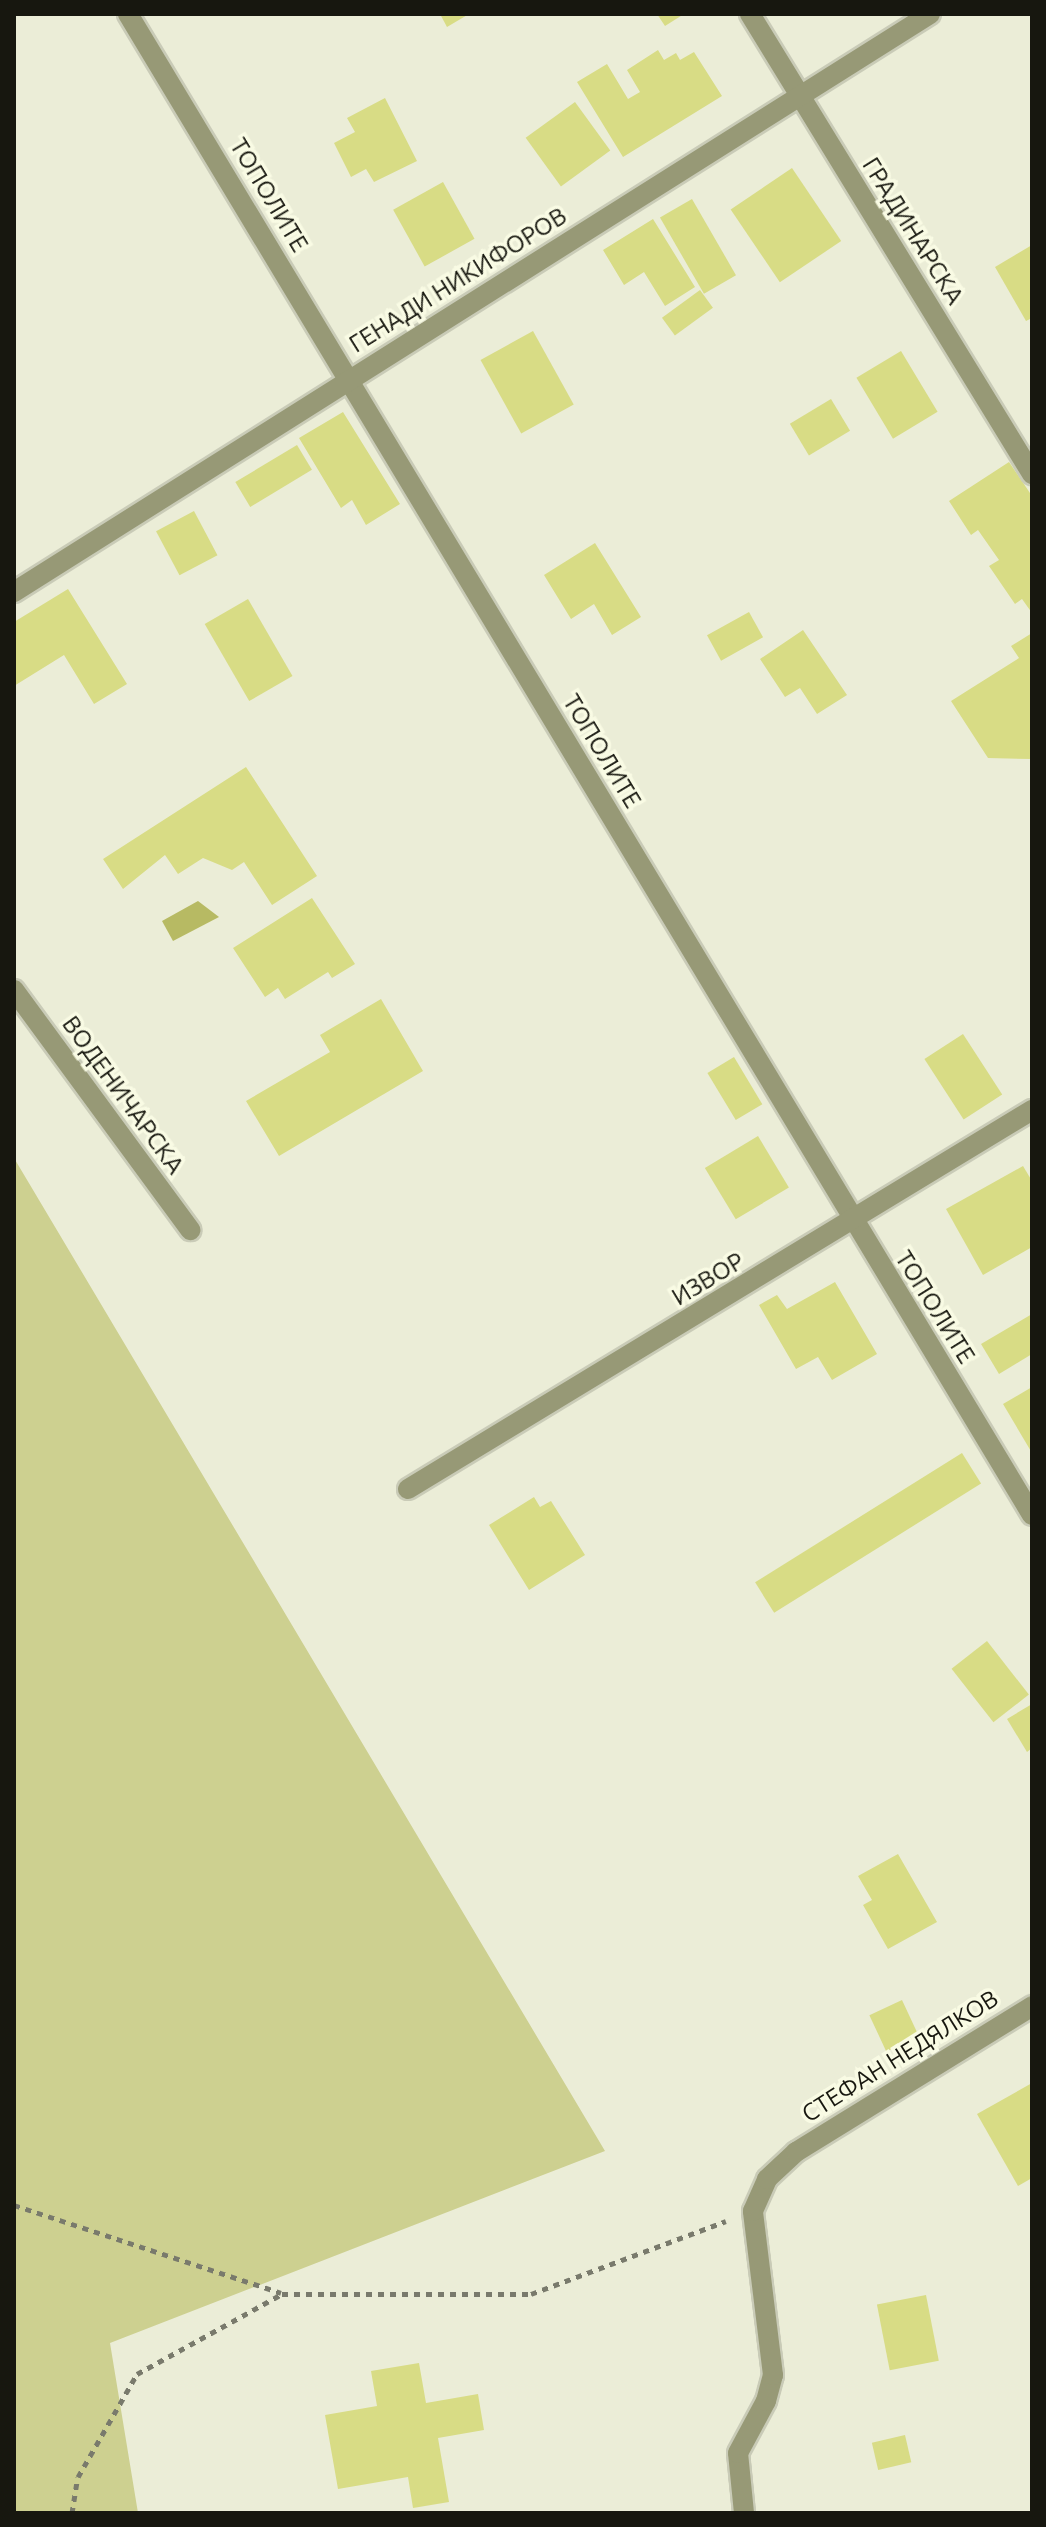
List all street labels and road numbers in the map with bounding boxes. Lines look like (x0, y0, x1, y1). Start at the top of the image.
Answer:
street label: ТОПОЛИТЕ (224, 133, 314, 257)
street label: ГРАДИНАРСКА (856, 152, 970, 310)
street label: ГЕНАДИ НИКИФОРОВ (344, 201, 572, 359)
street label: ТОПОЛИТЕ (557, 689, 647, 813)
street label: ВОДЕНИЧАРСКА (56, 1010, 190, 1180)
street label: ТОПОЛИТЕ (889, 1245, 981, 1369)
street label: ИЗВОР (667, 1246, 749, 1312)
street label: СТЕФАН НЕДЯЛКОВ (796, 1984, 1004, 2128)

